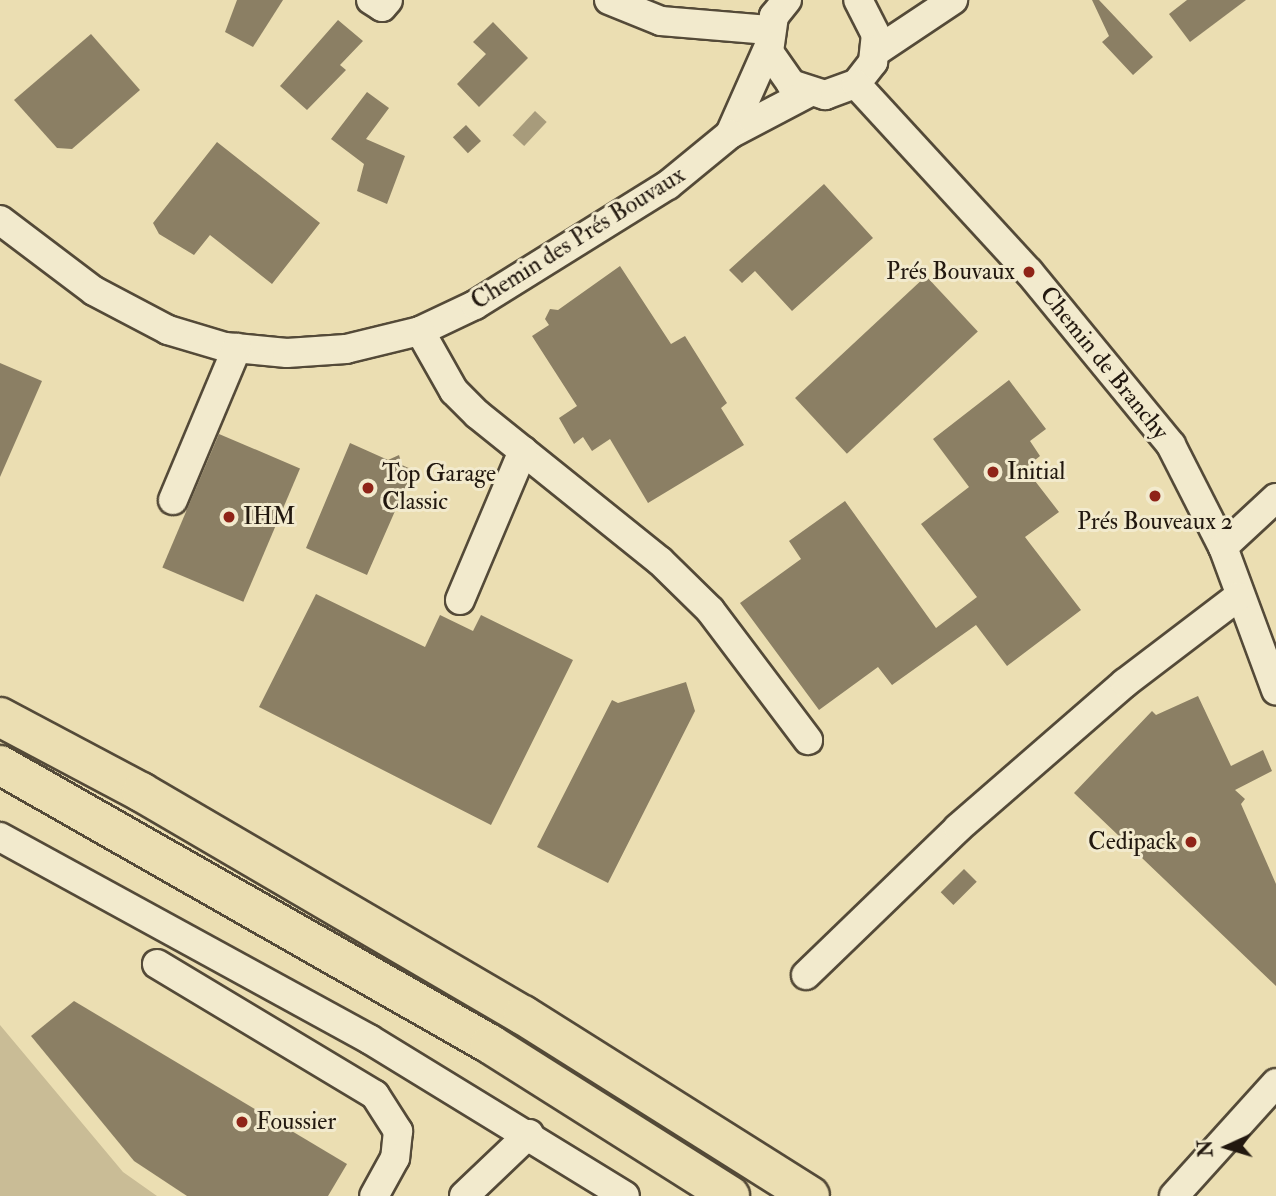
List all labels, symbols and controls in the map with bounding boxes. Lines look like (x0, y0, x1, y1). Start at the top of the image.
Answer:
street label: Chemin des Prés Bouvaux (466, 160, 690, 316)
place label: Prés Bouvaux (886, 258, 1015, 286)
marker: Prés Bouvaux (1021, 264, 1037, 280)
street label: Chemin de Branchy (1033, 281, 1175, 445)
place label: Initial (1007, 458, 1065, 486)
place label: Top Garage Classic (382, 460, 496, 516)
marker: Initial (985, 464, 1001, 480)
marker: Top Garage Classic (360, 480, 376, 496)
marker: Prés Bouveaux 2 (1147, 488, 1163, 504)
place label: IHM (243, 503, 296, 531)
place label: Prés Bouveaux 2 (1077, 508, 1233, 536)
marker: IHM (221, 509, 237, 525)
place label: Cedipack (1088, 828, 1177, 856)
marker: Cedipack (1183, 834, 1199, 850)
place label: Foussier (256, 1108, 336, 1136)
north arrow (1192, 1112, 1262, 1182)
marker: Foussier (234, 1114, 250, 1130)
text: N (1193, 1139, 1219, 1158)

